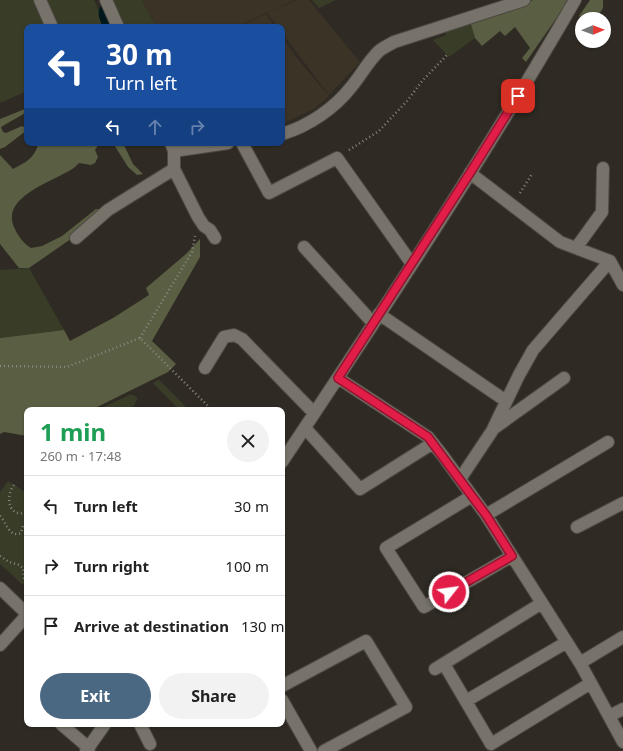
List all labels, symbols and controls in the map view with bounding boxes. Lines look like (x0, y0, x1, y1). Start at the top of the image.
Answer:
north arrow (575, 12, 611, 48)
map controls (575, 12, 611, 48)
text: 30 m (106, 35, 173, 73)
icon: left (40, 40, 92, 92)
text: Turn left (106, 71, 177, 95)
pin (501, 79, 535, 113)
icon: arrive (507, 85, 529, 107)
icon: left (102, 116, 124, 138)
icon: ahead (144, 116, 166, 138)
icon: right (186, 116, 208, 138)
text: 1 min (40, 415, 106, 448)
button: close (227, 420, 269, 462)
text: 260 m · 17:48 (40, 447, 121, 465)
icon: left (40, 495, 62, 517)
text: Turn left (74, 496, 138, 516)
text: 30 m (234, 496, 269, 516)
icon: right (40, 555, 62, 577)
text: Turn right (74, 556, 149, 576)
text: 100 m (225, 556, 269, 576)
position arrow (428, 571, 470, 613)
icon: arrive (40, 615, 62, 637)
text: Arrive at destination (74, 616, 229, 636)
text: 130 m (241, 616, 285, 636)
button: Exit (40, 673, 151, 719)
button: Share (159, 673, 269, 719)

